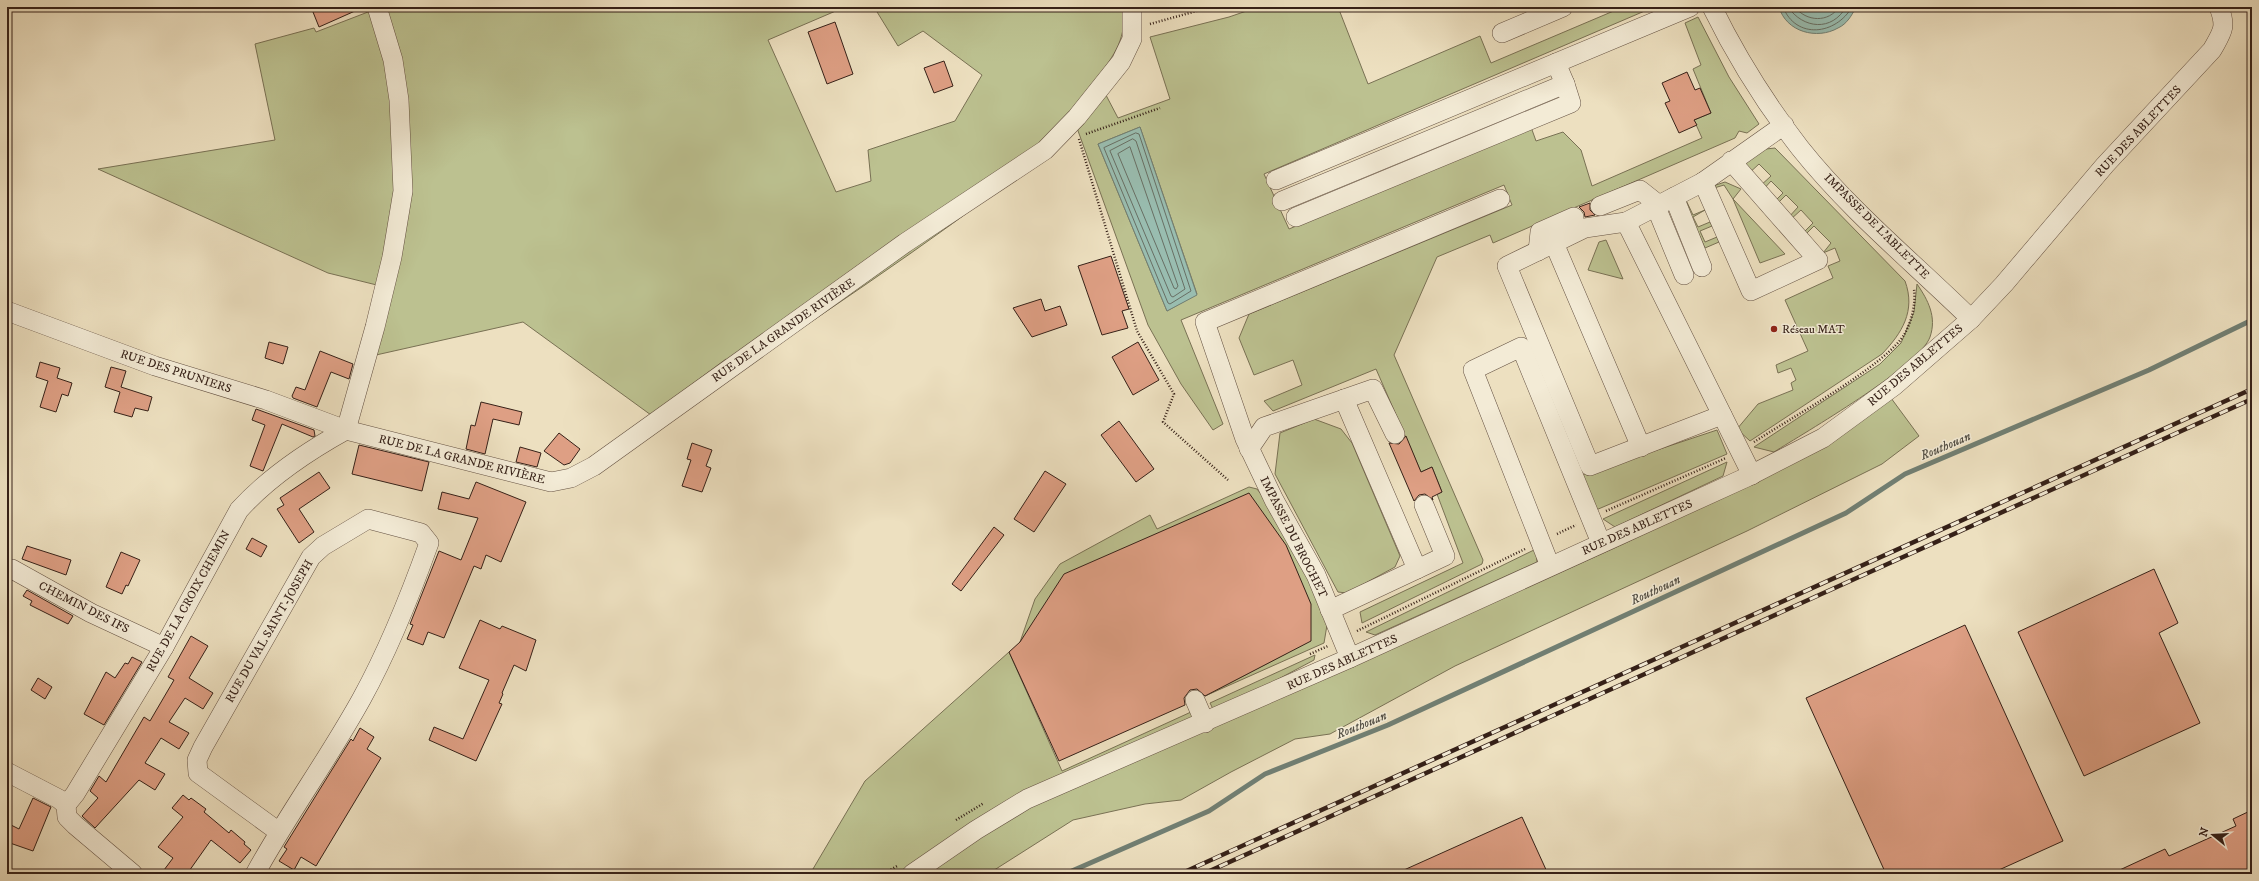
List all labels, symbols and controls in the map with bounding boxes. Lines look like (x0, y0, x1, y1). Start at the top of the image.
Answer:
street label: RUE DES ABLETTES (2092, 82, 2185, 180)
street label: IMPASSE DE L'ABLETTE (1821, 170, 1933, 283)
street label: RUE DE LA GRANDE RIVIÈRE (709, 275, 858, 386)
street label: RUE DES ABLETTES (1865, 321, 1966, 410)
place label: Réseau MAT (1782, 322, 1845, 337)
marker: Réseau MAT (1769, 324, 1779, 334)
street label: RUE DES PRUNIERS (118, 346, 233, 397)
water label: Routhouan (1917, 428, 1973, 464)
street label: RUE DE LA GRANDE RIVIÈRE (377, 431, 547, 488)
street label: IMPASSE DU BROCHET (1256, 474, 1331, 600)
street label: RUE DES ABLETTES (1579, 496, 1695, 559)
street label: RUE DE LA CROIX CHEMIN (143, 528, 234, 675)
street label: RUE DU VAL SAINT-JOSEPH (222, 557, 317, 705)
water label: Routhouan (1627, 571, 1683, 609)
street label: CHEMIN DES IFS (36, 578, 132, 637)
street label: RUE DES ABLETTES (1284, 631, 1400, 694)
water label: Routhouan (1333, 707, 1389, 743)
north arrow (2193, 815, 2233, 855)
text: N (2196, 826, 2212, 839)

